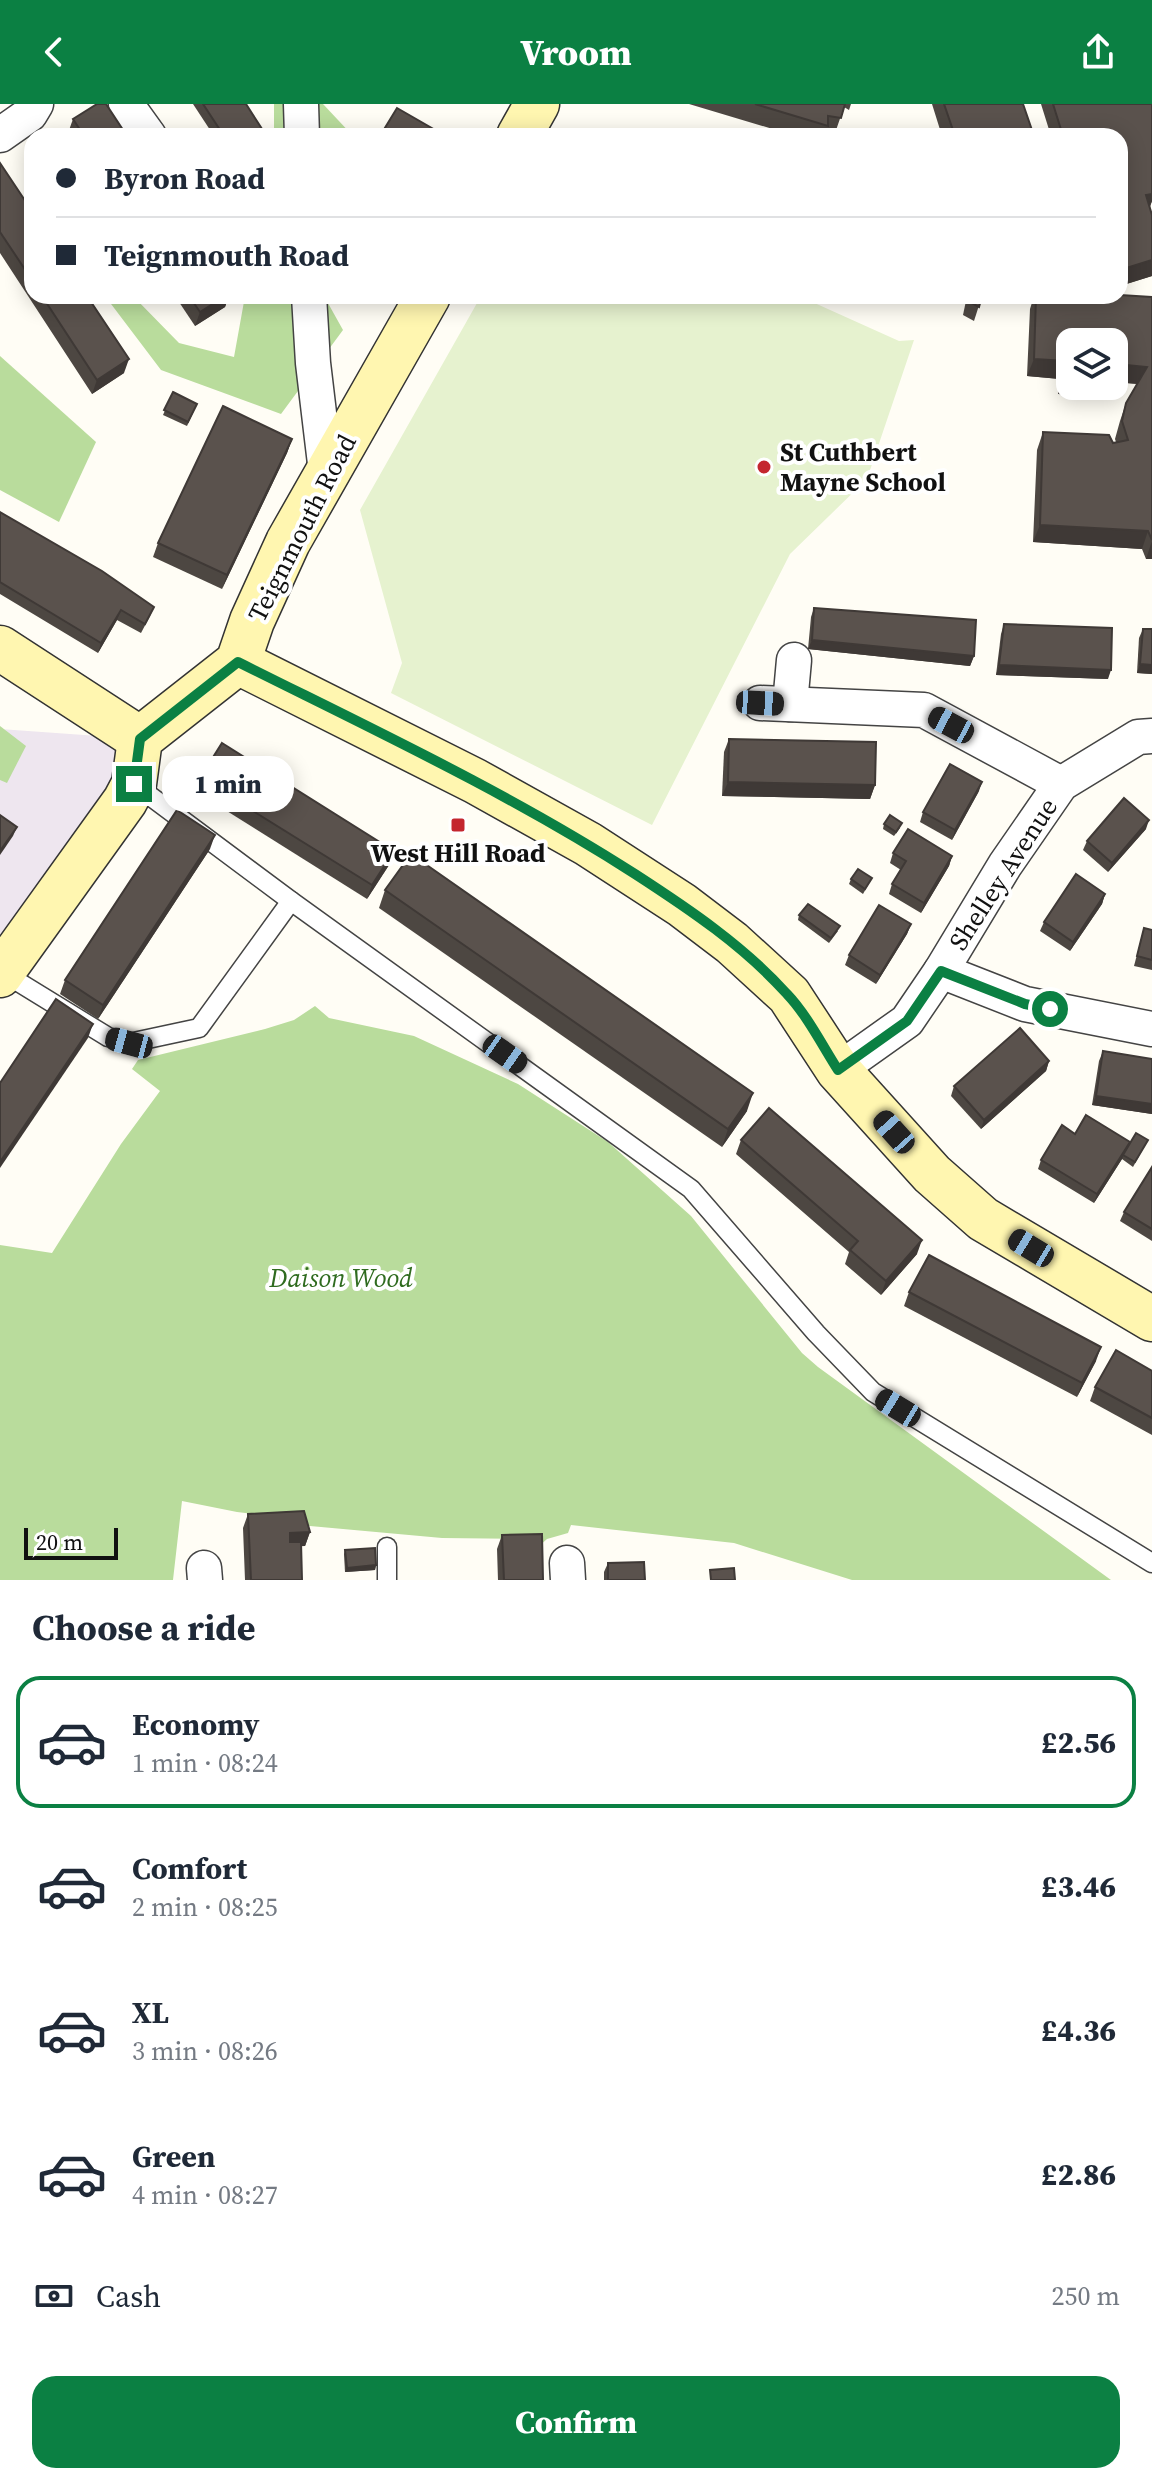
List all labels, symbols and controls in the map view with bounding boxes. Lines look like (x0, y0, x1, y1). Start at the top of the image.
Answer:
text: Vroom (520, 28, 632, 77)
icon: back (32, 30, 76, 74)
icon: share (1076, 30, 1120, 74)
text: Byron Road (104, 158, 265, 199)
text: Teignmouth Road (104, 235, 349, 276)
map controls (1056, 328, 1128, 400)
button: layers (1056, 328, 1128, 400)
street label: Teignmouth Road (239, 428, 365, 628)
place label: St Cuthbert Mayne School (780, 434, 946, 500)
marker: St Cuthbert Mayne School (755, 458, 773, 476)
car (735, 690, 785, 716)
car (924, 703, 978, 747)
callout: 1 min (162, 756, 294, 812)
route end (116, 766, 152, 802)
text: 1 min (194, 766, 262, 802)
street label: Shelley Avenue (940, 791, 1066, 957)
marker: West Hill Road (449, 816, 467, 834)
place label: West Hill Road (370, 835, 546, 871)
route start (1032, 991, 1068, 1027)
car (103, 1025, 155, 1061)
car (478, 1030, 532, 1078)
car (869, 1106, 919, 1158)
car (1004, 1225, 1058, 1271)
park label: Daison Wood (268, 1260, 413, 1296)
car (871, 1385, 925, 1431)
scale bar (24, 1524, 118, 1560)
text: 20 m (36, 1527, 83, 1557)
text: Choose a ride (32, 1603, 255, 1652)
text: Economy (132, 1704, 260, 1745)
icon: car (36, 1706, 108, 1778)
text: £2.56 (1041, 1722, 1116, 1763)
text: 1 min · 08:24 (132, 1745, 278, 1781)
text: Comfort (132, 1848, 247, 1889)
icon: car (36, 1850, 108, 1922)
text: £3.46 (1041, 1866, 1116, 1907)
text: 2 min · 08:25 (132, 1889, 278, 1925)
text: XL (132, 1992, 169, 2033)
icon: car (36, 1994, 108, 2066)
text: £4.36 (1041, 2010, 1116, 2051)
text: 3 min · 08:26 (132, 2033, 278, 2069)
text: Green (132, 2136, 215, 2177)
icon: car (36, 2138, 108, 2210)
text: £2.86 (1041, 2154, 1116, 2195)
text: 4 min · 08:27 (132, 2177, 278, 2213)
icon: cash (32, 2274, 76, 2318)
text: Cash (96, 2276, 161, 2317)
text: 250 m (1052, 2278, 1120, 2314)
button: Confirm (32, 2376, 1120, 2468)

